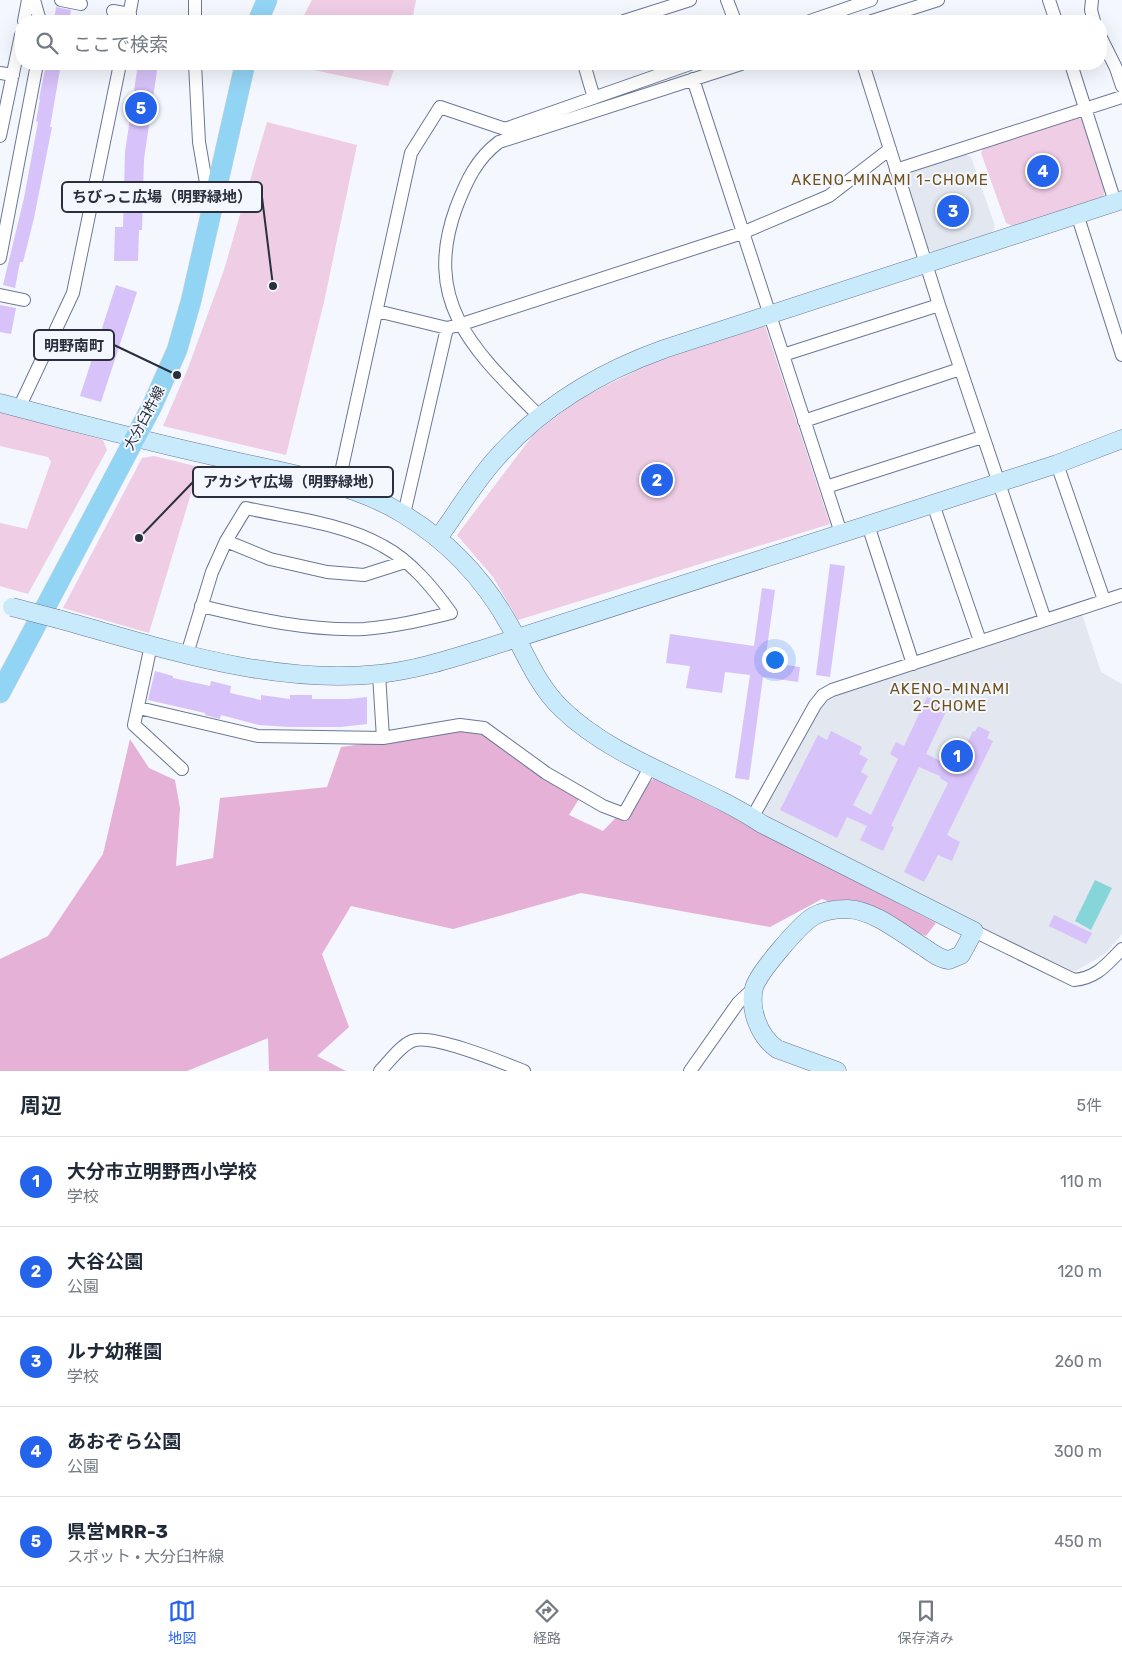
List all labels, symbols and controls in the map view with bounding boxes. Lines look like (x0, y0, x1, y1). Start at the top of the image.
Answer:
search box (15, 15, 1107, 70)
icon: search (33, 29, 61, 57)
text: ここで検索 (73, 33, 168, 56)
pin: 5 (125, 89, 157, 127)
pin: 4 (1027, 152, 1059, 190)
district label: AKENO-MINAMI 1-CHOME (791, 171, 989, 189)
callout: ちびっこ広場（明野緑地） (62, 182, 262, 212)
text: ちびっこ広場（明野緑地） (72, 188, 252, 206)
pin: 3 (937, 192, 969, 230)
callout: 明野南町 (34, 330, 114, 360)
text: 明野南町 (44, 337, 104, 355)
street label: 大分臼杵線 (121, 383, 168, 453)
pin: 2 (641, 461, 673, 499)
callout: アカシヤ広場（明野緑地） (193, 467, 393, 497)
text: アカシヤ広場（明野緑地） (203, 473, 383, 491)
your location (762, 647, 788, 673)
district label: AKENO-MINAMI 2-CHOME (890, 680, 1010, 715)
pin: 1 (941, 737, 973, 775)
text: 周辺 (20, 1093, 62, 1118)
text: 5件 (1076, 1096, 1102, 1115)
text: 大分市立明野西小学校 (67, 1160, 257, 1183)
text: 1 (32, 1172, 40, 1191)
text: 110 m (1060, 1172, 1102, 1191)
text: 学校 (67, 1187, 99, 1206)
text: 大谷公園 (67, 1250, 143, 1273)
text: 2 (31, 1262, 41, 1281)
text: 120 m (1057, 1262, 1102, 1281)
text: 公園 (67, 1277, 99, 1296)
text: ルナ幼稚園 (67, 1340, 162, 1363)
text: 3 (31, 1352, 41, 1371)
text: 260 m (1055, 1352, 1102, 1371)
text: 学校 (67, 1367, 99, 1386)
text: あおぞら公園 (67, 1430, 181, 1453)
text: 4 (31, 1442, 41, 1461)
text: 300 m (1054, 1442, 1102, 1461)
text: 公園 (67, 1457, 99, 1476)
text: 県営MRR-3 (67, 1520, 168, 1543)
text: 5 (31, 1532, 41, 1551)
text: 450 m (1054, 1532, 1102, 1551)
text: スポット · 大分臼杵線 (67, 1547, 224, 1566)
tab: 地図 (168, 1597, 196, 1647)
tab: 経路 (533, 1597, 561, 1647)
tab: 保存済み (898, 1597, 954, 1647)

